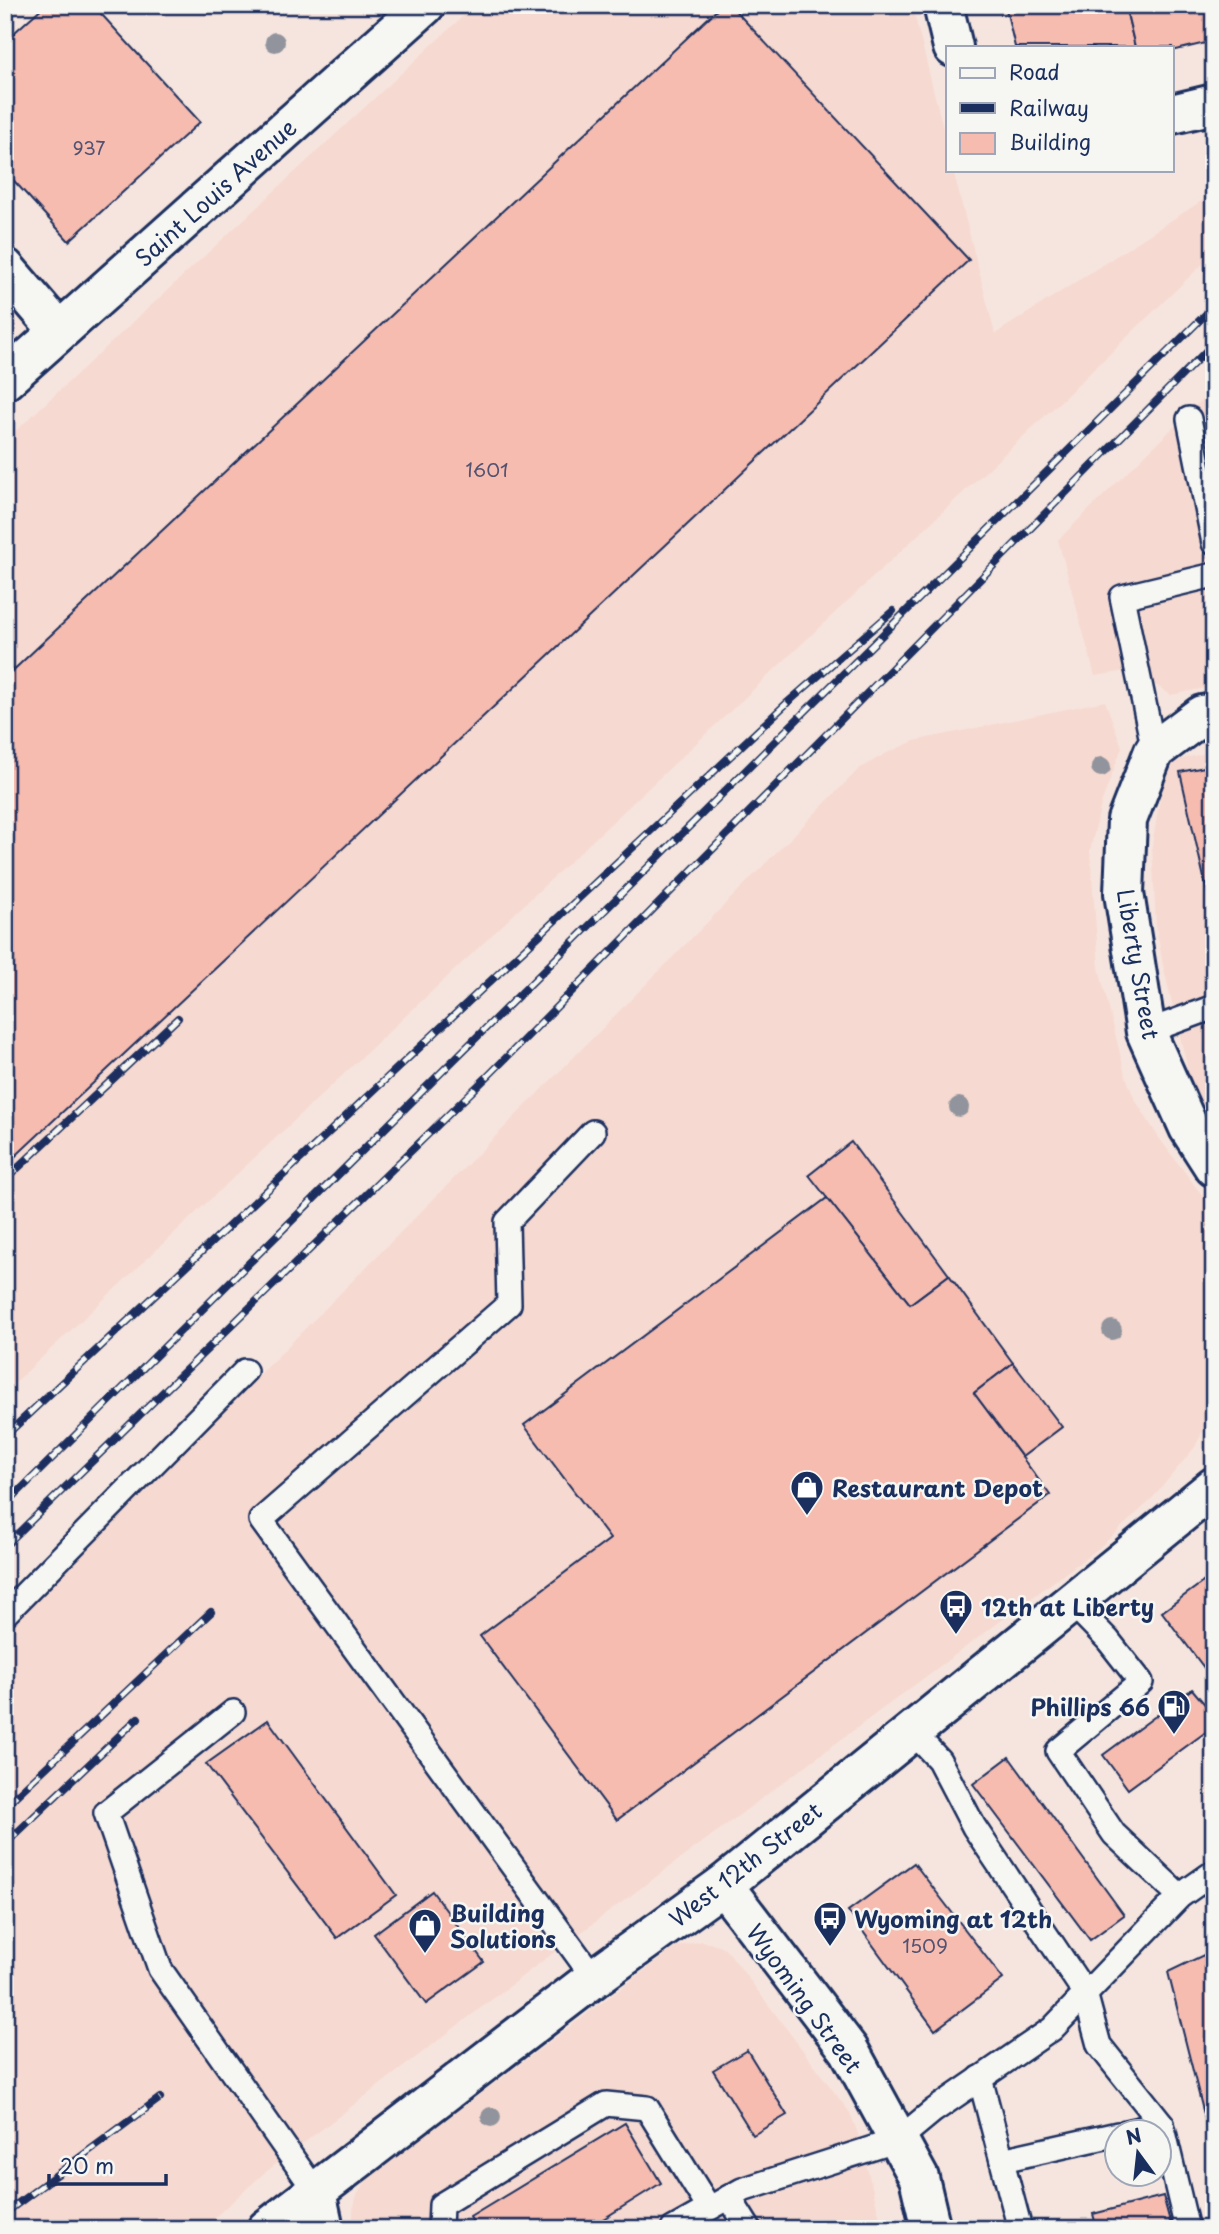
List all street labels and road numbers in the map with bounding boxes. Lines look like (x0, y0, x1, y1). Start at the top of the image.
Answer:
street label: Saint Louis Avenue (126, 110, 304, 274)
street label: Liberty Street (1109, 886, 1169, 1042)
street label: West 12th Street (661, 1793, 829, 1935)
street label: Wyoming Street (739, 1916, 871, 2080)

